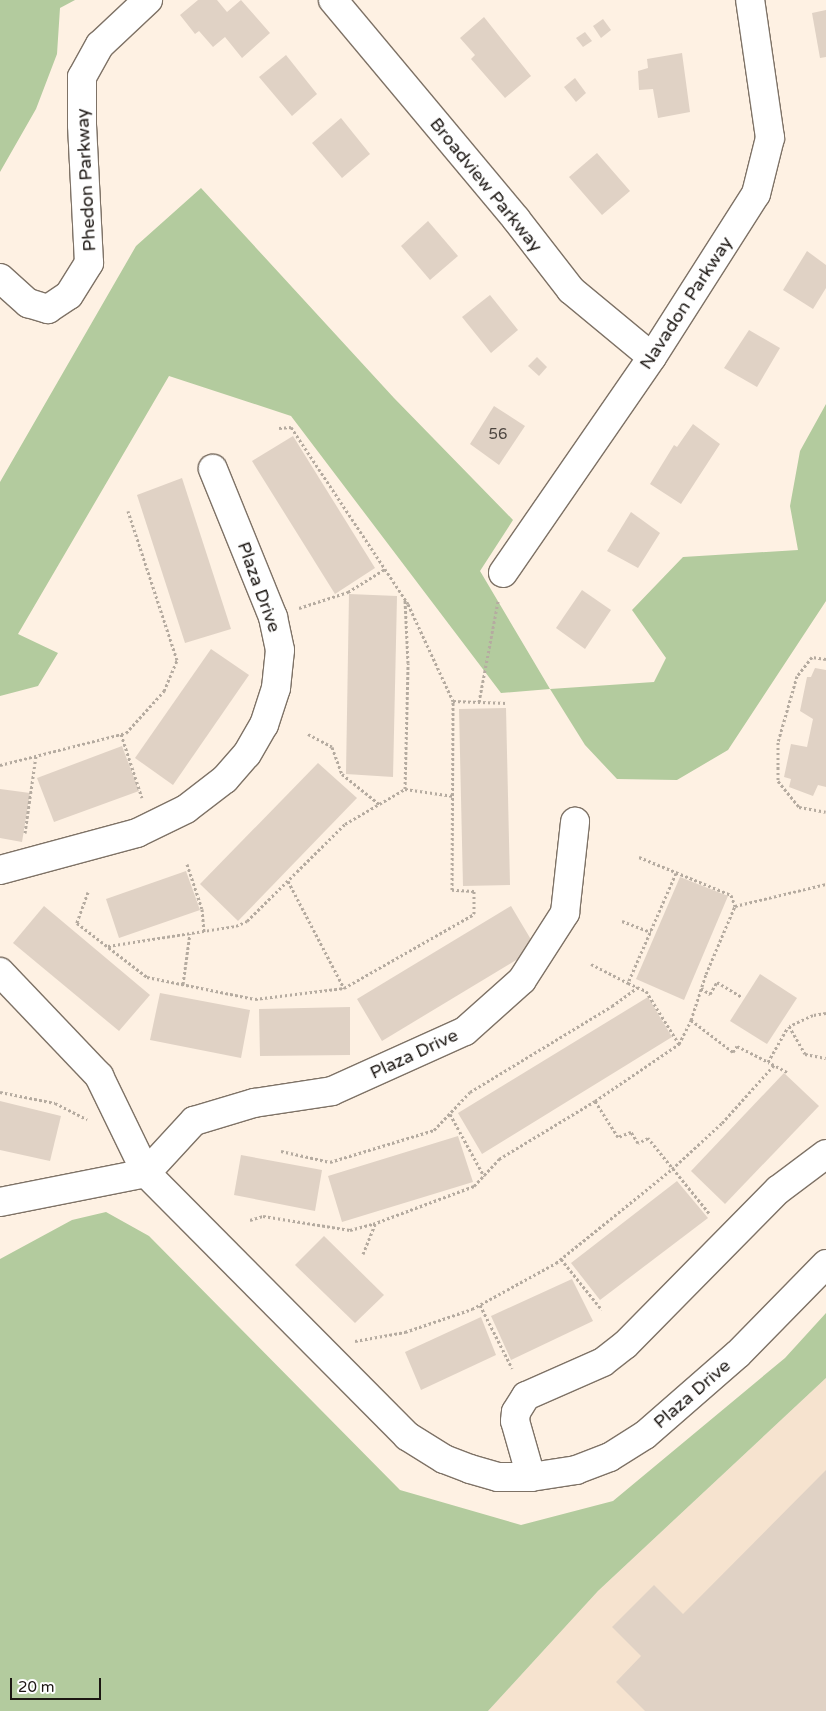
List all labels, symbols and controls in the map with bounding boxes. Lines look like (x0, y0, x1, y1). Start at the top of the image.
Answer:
street label: Phedon Parkway (71, 108, 101, 252)
street label: Broadview Parkway (425, 113, 547, 257)
street label: Navadon Parkway (635, 232, 737, 374)
house number: 56 (489, 426, 507, 444)
street label: Plaza Drive (233, 539, 285, 635)
street label: Plaza Drive (367, 1024, 461, 1084)
street label: Plaza Drive (649, 1355, 735, 1433)
scale bar (12, 1668, 104, 1700)
text: 20 m (18, 1678, 55, 1696)

